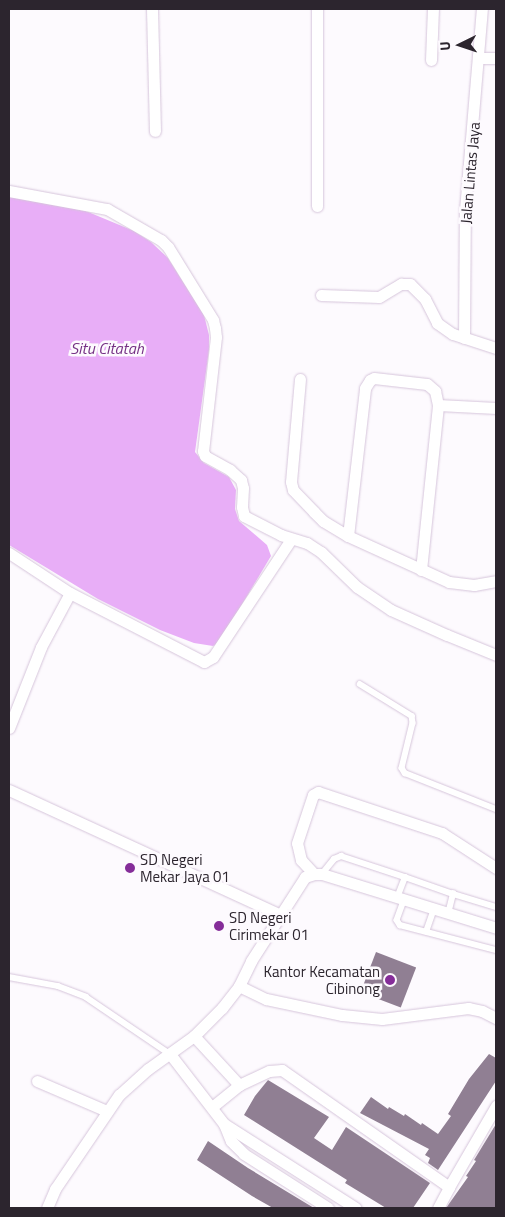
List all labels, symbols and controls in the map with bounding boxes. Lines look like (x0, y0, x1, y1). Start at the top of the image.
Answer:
north arrow (435, 20, 485, 70)
text: U (434, 41, 455, 51)
street label: Jalan Lintas Jaya (457, 121, 483, 225)
water label: Situ Citatah (70, 338, 144, 358)
place label: SD Negeri Mekar Jaya 01 (140, 850, 230, 885)
marker: SD Negeri Mekar Jaya 01 (124, 862, 136, 874)
place label: SD Negeri Cirimekar 01 (229, 908, 309, 943)
marker: SD Negeri Cirimekar 01 (213, 920, 225, 932)
place label: Kantor Kecamatan Cibinong (263, 962, 380, 997)
marker: Kantor Kecamatan Cibinong (384, 974, 396, 986)

